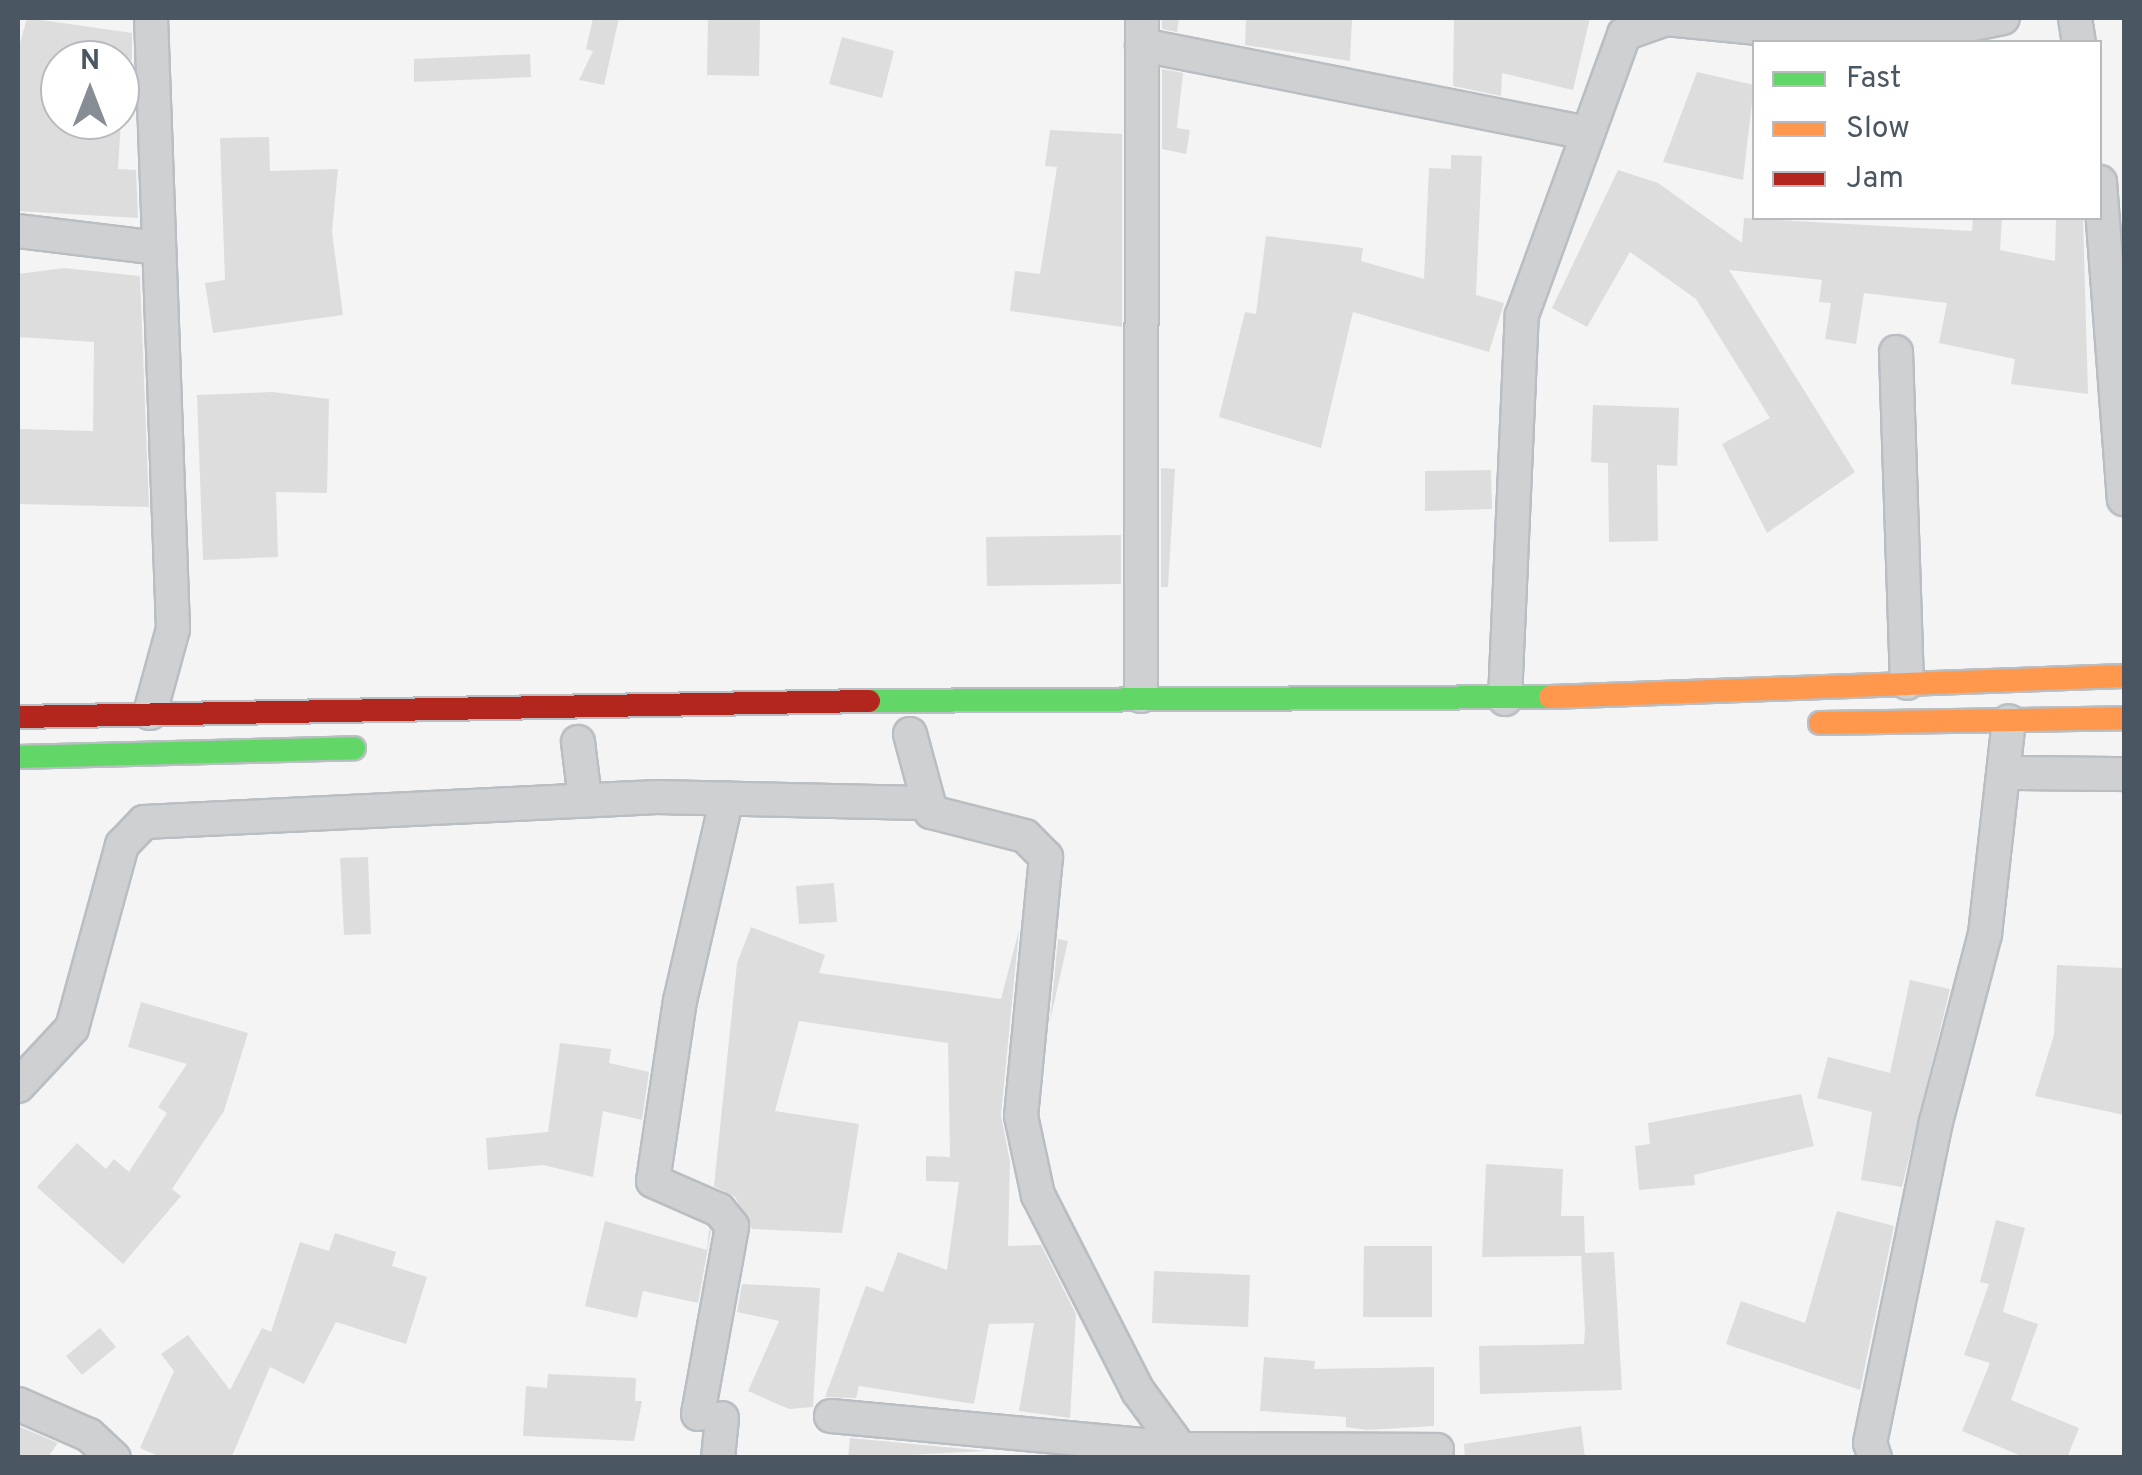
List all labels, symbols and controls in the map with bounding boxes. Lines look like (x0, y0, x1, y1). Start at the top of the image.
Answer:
north arrow (40, 40, 140, 140)
legend (1752, 40, 2102, 220)
text: N (80, 44, 100, 80)
text: Fast (1846, 61, 1901, 98)
text: Slow (1846, 111, 1910, 148)
text: Jam (1846, 161, 1904, 198)

